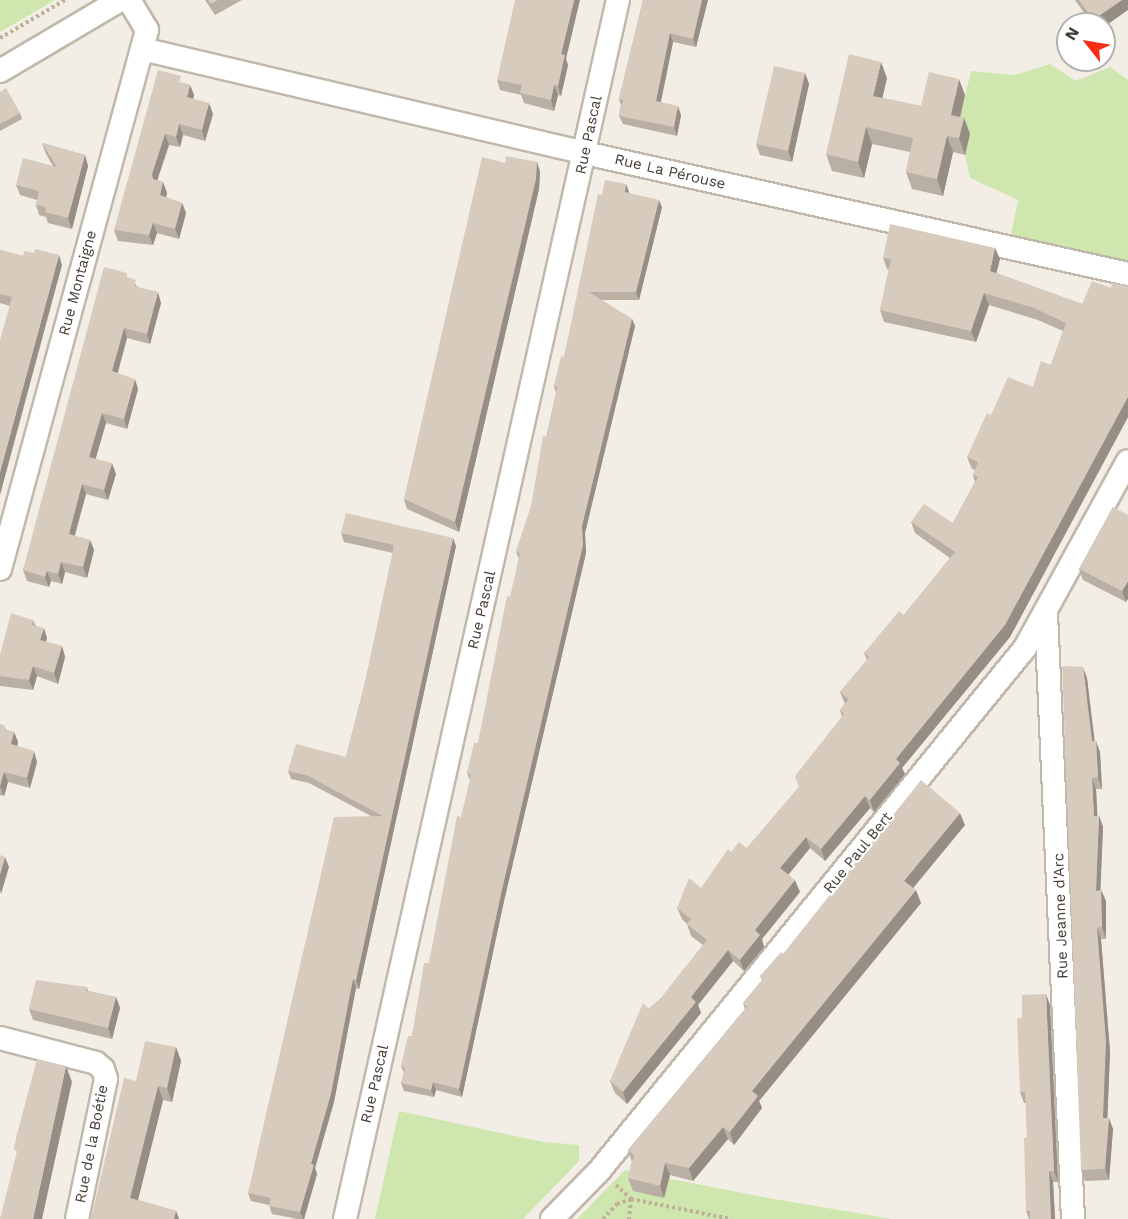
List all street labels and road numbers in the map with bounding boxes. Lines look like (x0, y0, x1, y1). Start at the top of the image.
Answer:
street label: Rue Pascal (572, 94, 606, 176)
street label: Rue La Pérouse (613, 150, 727, 194)
street label: Rue Montaigne (55, 228, 101, 338)
street label: Rue Pascal (464, 569, 500, 651)
street label: Rue Paul Bert (820, 809, 896, 897)
street label: Rue Jeanne d'Arc (1050, 853, 1072, 979)
street label: Rue Pascal (357, 1043, 393, 1125)
street label: Rue de la Boétie (72, 1083, 112, 1205)

